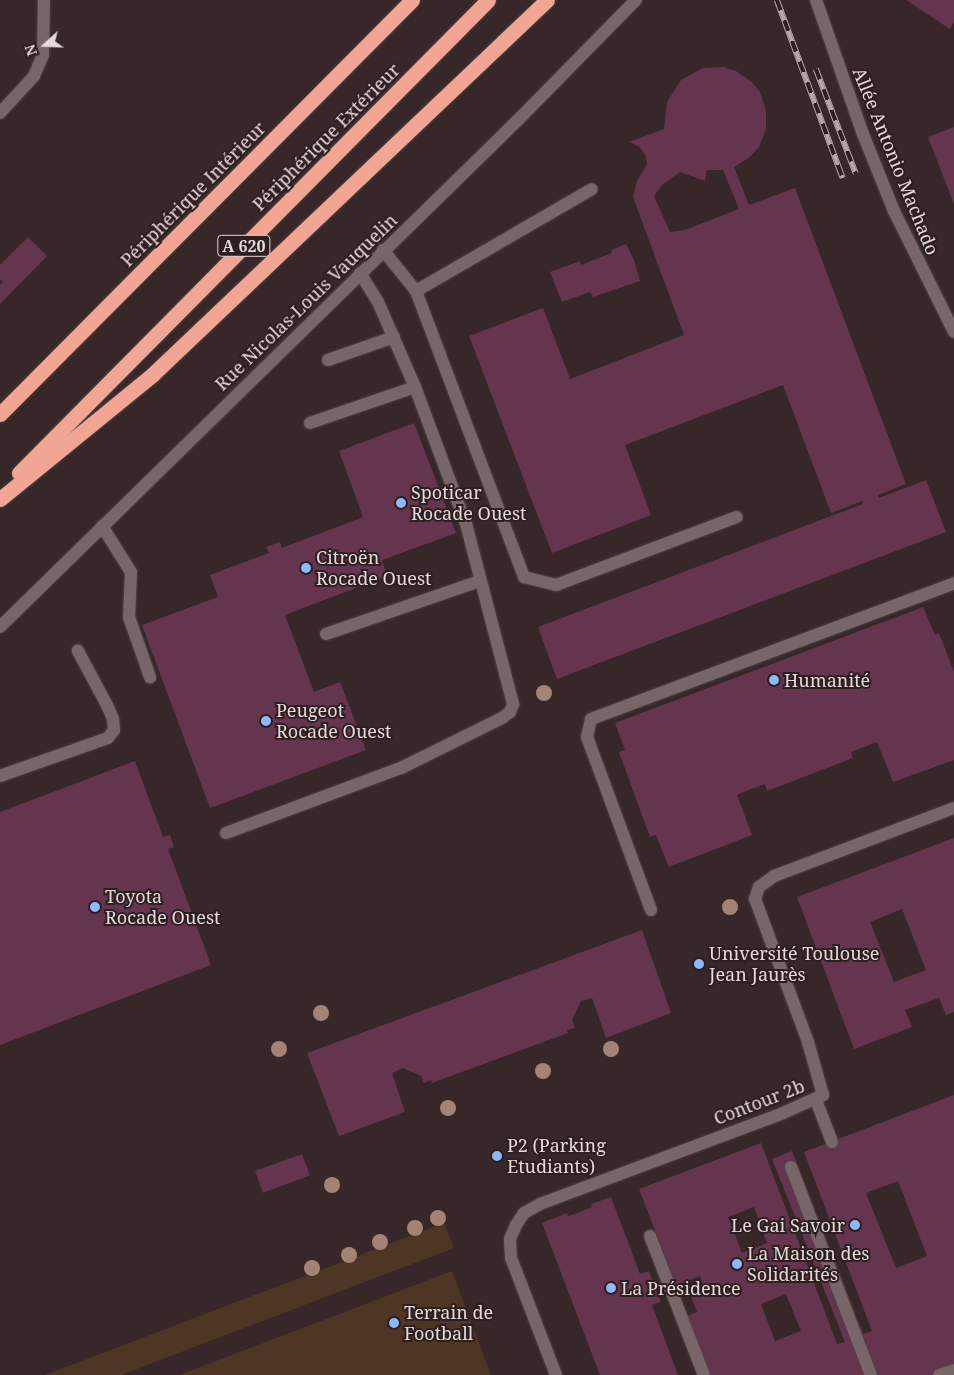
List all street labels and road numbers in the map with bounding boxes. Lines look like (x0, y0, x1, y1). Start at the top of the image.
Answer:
street label: Périphérique Extérieur (248, 59, 404, 215)
street label: Allée Antonio Machado (849, 64, 943, 258)
street label: Périphérique Intérieur (116, 117, 270, 271)
street label: Rue Nicolas-Louis Vauquelin (210, 209, 402, 395)
road number: A 620 (216, 232, 272, 260)
street label: Contour 2b (711, 1075, 807, 1129)

